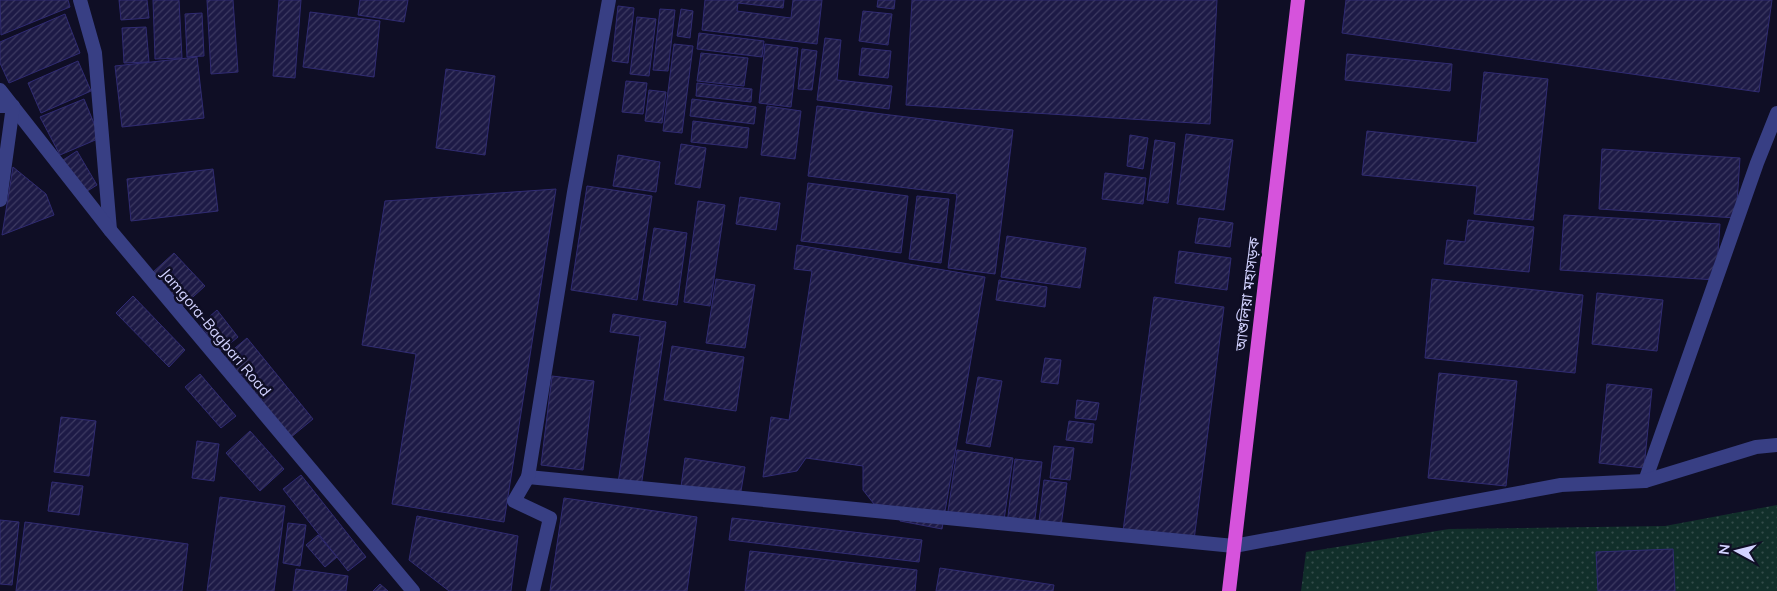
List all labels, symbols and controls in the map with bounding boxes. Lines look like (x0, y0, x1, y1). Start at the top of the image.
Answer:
street label: আশুলিয়া মহাসড়ক (1230, 235, 1264, 353)
street label: Jamgora-Bagbari Road (157, 264, 275, 400)
north arrow (1712, 526, 1762, 576)
text: N (1715, 543, 1734, 556)

